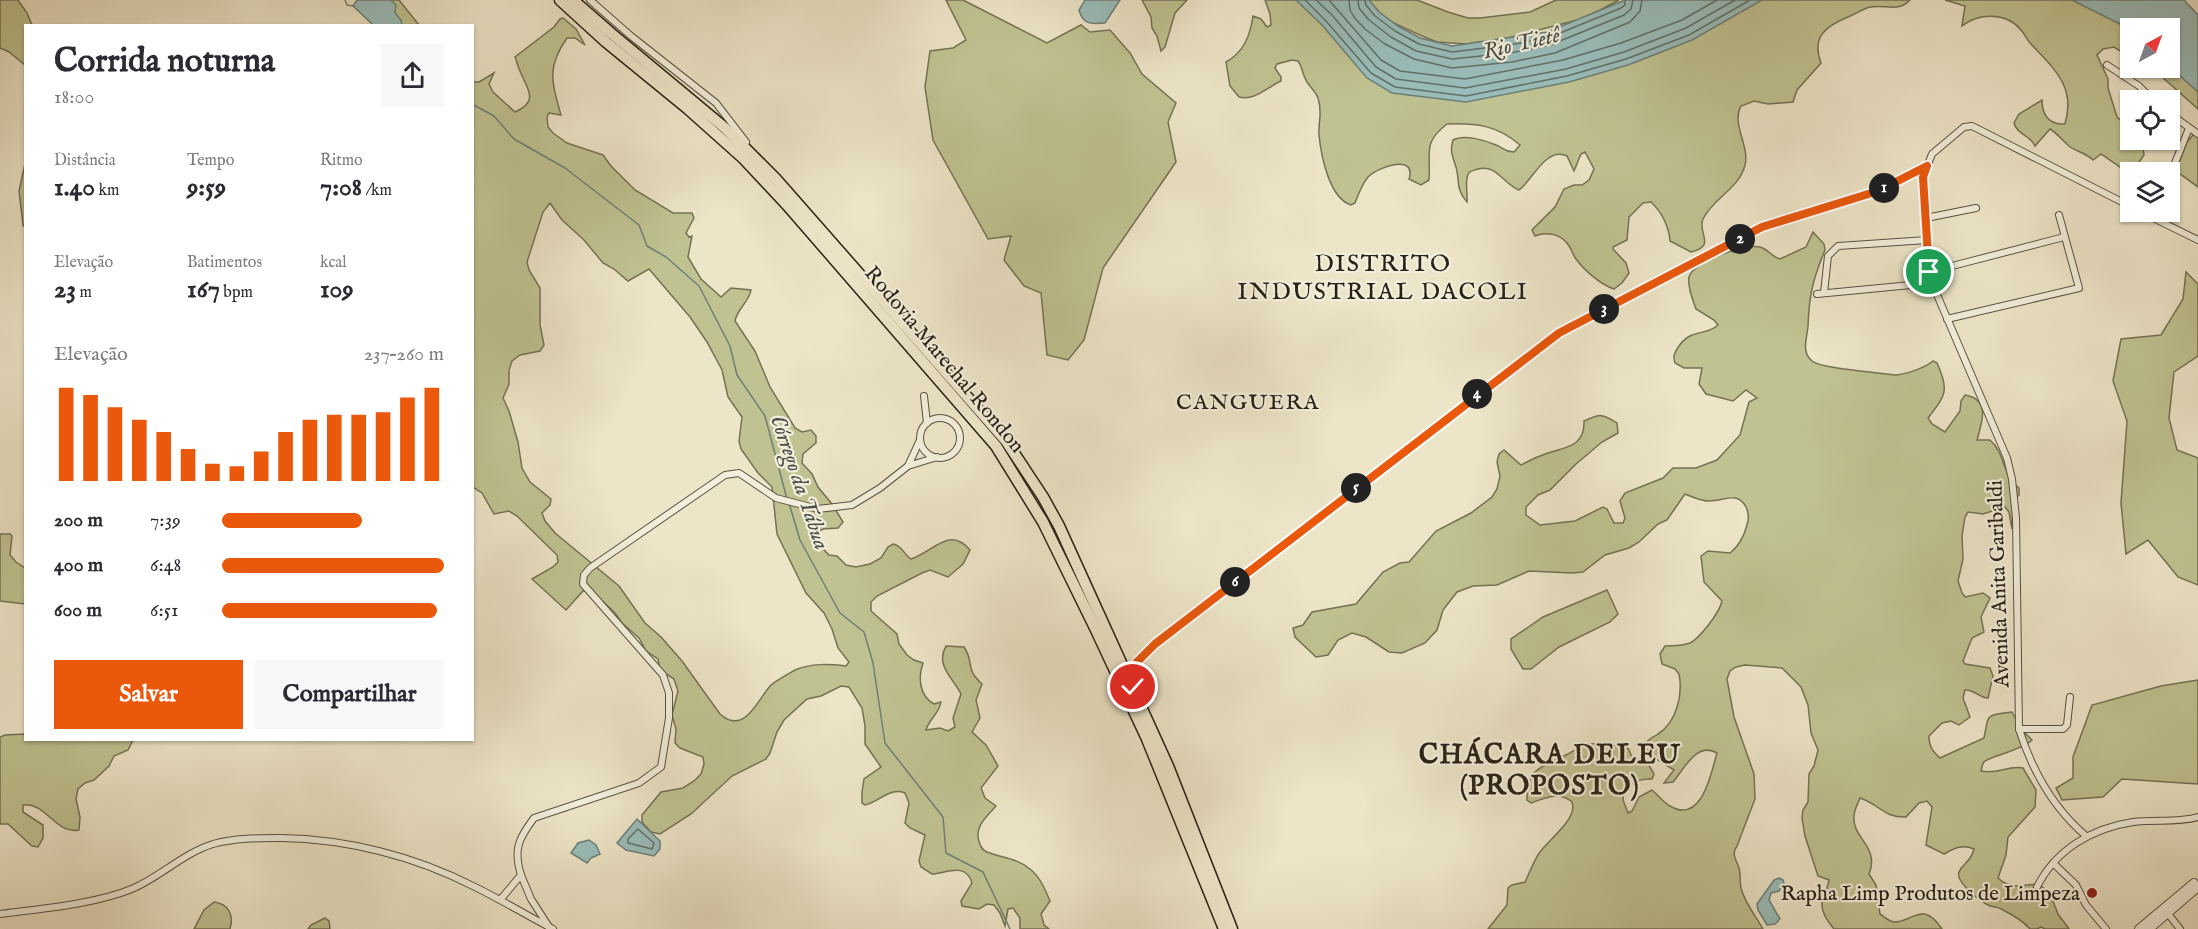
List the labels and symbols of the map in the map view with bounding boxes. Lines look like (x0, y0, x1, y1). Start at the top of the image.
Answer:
north arrow (2120, 18, 2180, 78)
water label: Rio Tietê (1480, 21, 1564, 66)
pin: 1 (1869, 173, 1899, 203)
pin: 2 (1725, 224, 1755, 254)
pin (1903, 246, 1954, 297)
district label: DISTRITO INDUSTRIAL DACOLI (1237, 249, 1529, 308)
street label: Rodovia Marechal Rondon (858, 261, 1030, 459)
pin: 3 (1589, 294, 1619, 324)
pin: 4 (1462, 379, 1492, 409)
district label: CANGUERA (1176, 389, 1320, 417)
water label: Córrego da Tábua (763, 412, 835, 554)
pin: 5 (1341, 473, 1371, 503)
street label: Avenida Anita Garibaldi (1982, 480, 2017, 689)
pin: 6 (1220, 567, 1250, 597)
pin (1107, 661, 1158, 712)
district label: CHÁCARA DELEU (PROPOSTO) (1419, 737, 1681, 804)
place label: Rapha Limp Produtos de Limpeza (1781, 881, 2081, 908)
marker: Rapha Limp Produtos de Limpeza (2085, 886, 2099, 900)

